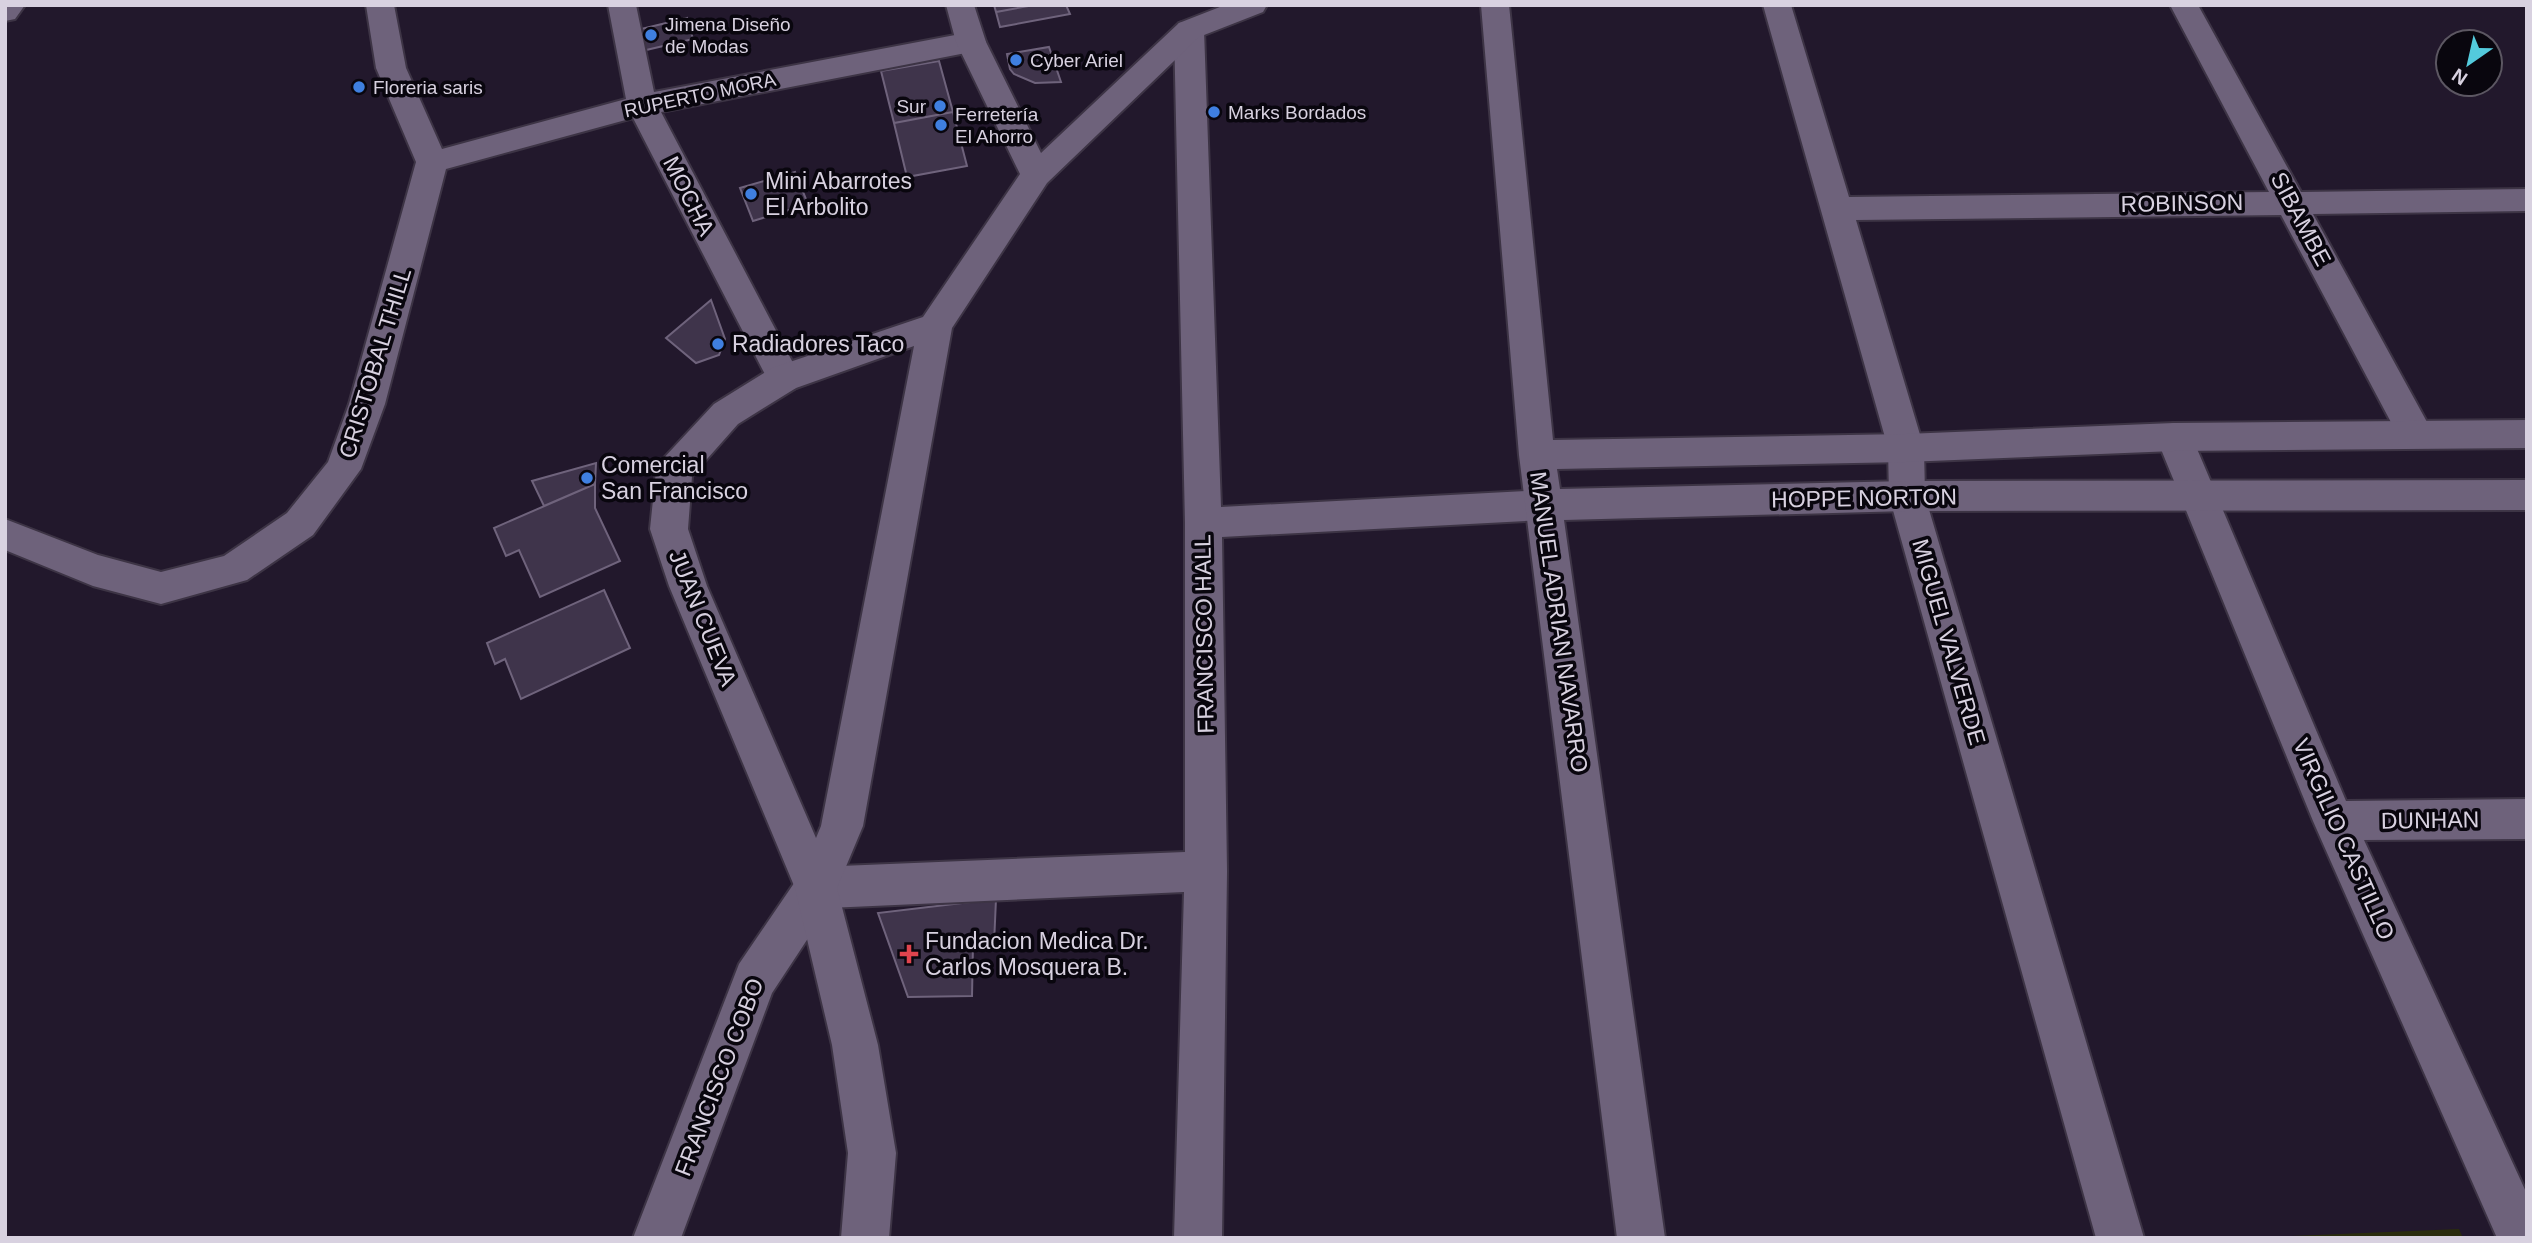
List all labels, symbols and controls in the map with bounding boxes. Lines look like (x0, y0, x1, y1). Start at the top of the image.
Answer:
place label: Jimena Diseño de Modas (665, 14, 791, 57)
marker: Jimena Diseño de Modas (643, 27, 659, 43)
north arrow (2434, 28, 2504, 98)
place label: Cyber Ariel (1030, 50, 1123, 71)
marker: Cyber Ariel (1008, 52, 1024, 68)
text: N (2448, 64, 2471, 89)
street label: RUPERTO MORA (622, 69, 778, 121)
place label: Floreria saris (373, 77, 483, 98)
marker: Floreria saris (351, 79, 367, 95)
place label: Sur (896, 96, 927, 117)
marker: Sur (932, 98, 948, 114)
place label: Marks Bordados (1228, 102, 1366, 123)
place label: Ferretería El Ahorro (955, 104, 1039, 147)
marker: Marks Bordados (1206, 104, 1222, 120)
marker: Ferretería El Ahorro (933, 117, 949, 133)
street label: MOCHA (658, 152, 720, 241)
place label: Mini Abarrotes El Arbolito (765, 168, 912, 220)
street label: SIBAMBE (2266, 168, 2336, 270)
marker: Mini Abarrotes El Arbolito (743, 186, 759, 202)
street label: ROBINSON (2120, 189, 2244, 217)
street label: CRISTOBAL THILL (334, 264, 416, 461)
place label: Radiadores Taco (732, 331, 904, 357)
marker: Radiadores Taco (710, 336, 726, 352)
place label: Comercial San Francisco (601, 452, 748, 504)
marker: Comercial San Francisco (579, 470, 595, 486)
street label: MANUEL ADRIAN NAVARRO (1525, 470, 1593, 774)
street label: HOPPE NORTON (1771, 483, 1957, 513)
street label: FRANCISCO HALL (1189, 534, 1219, 734)
street label: MIGUEL VALVERDE (1907, 536, 1991, 748)
street label: JUAN CUEVA (664, 546, 742, 690)
street label: VIRGILIO CASTILLO (2288, 734, 2400, 944)
street label: DUNHAN (2381, 806, 2479, 834)
place label: Fundacion Medica Dr. Carlos Mosquera B. (925, 928, 1149, 980)
marker: Fundacion Medica Dr. Carlos Mosquera B. (899, 944, 919, 964)
street label: FRANCISCO COBO (669, 975, 769, 1179)

